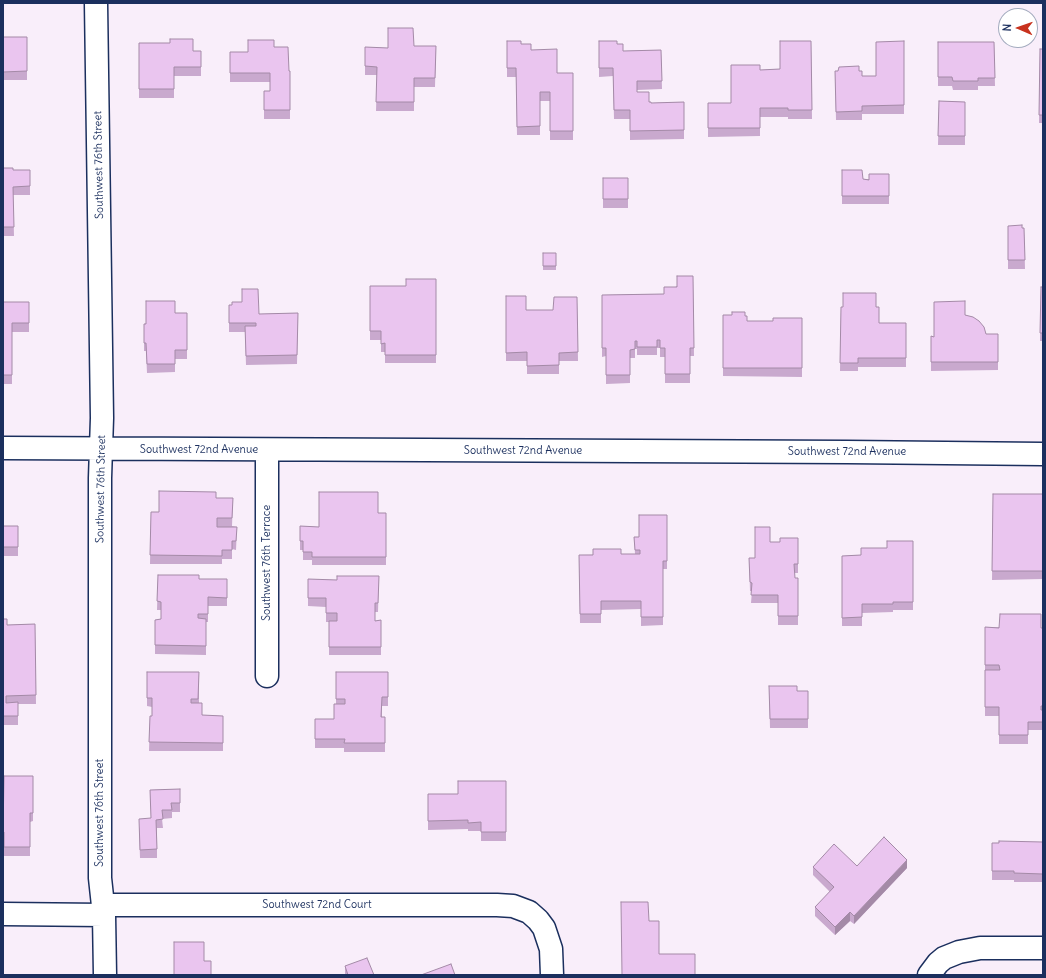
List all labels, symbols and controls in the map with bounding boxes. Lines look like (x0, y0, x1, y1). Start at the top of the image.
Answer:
north arrow (998, 8, 1038, 48)
text: N (1000, 24, 1014, 32)
street label: Southwest 76th Street (91, 111, 107, 219)
street label: Southwest 76th Street (93, 435, 109, 543)
street label: Southwest 72nd Avenue (140, 443, 258, 457)
street label: Southwest 72nd Avenue (464, 444, 582, 458)
street label: Southwest 72nd Avenue (788, 445, 906, 459)
street label: Southwest 76th Terrace (260, 505, 274, 621)
street label: Southwest 76th Street (93, 759, 107, 867)
street label: Southwest 72nd Court (262, 898, 372, 912)

